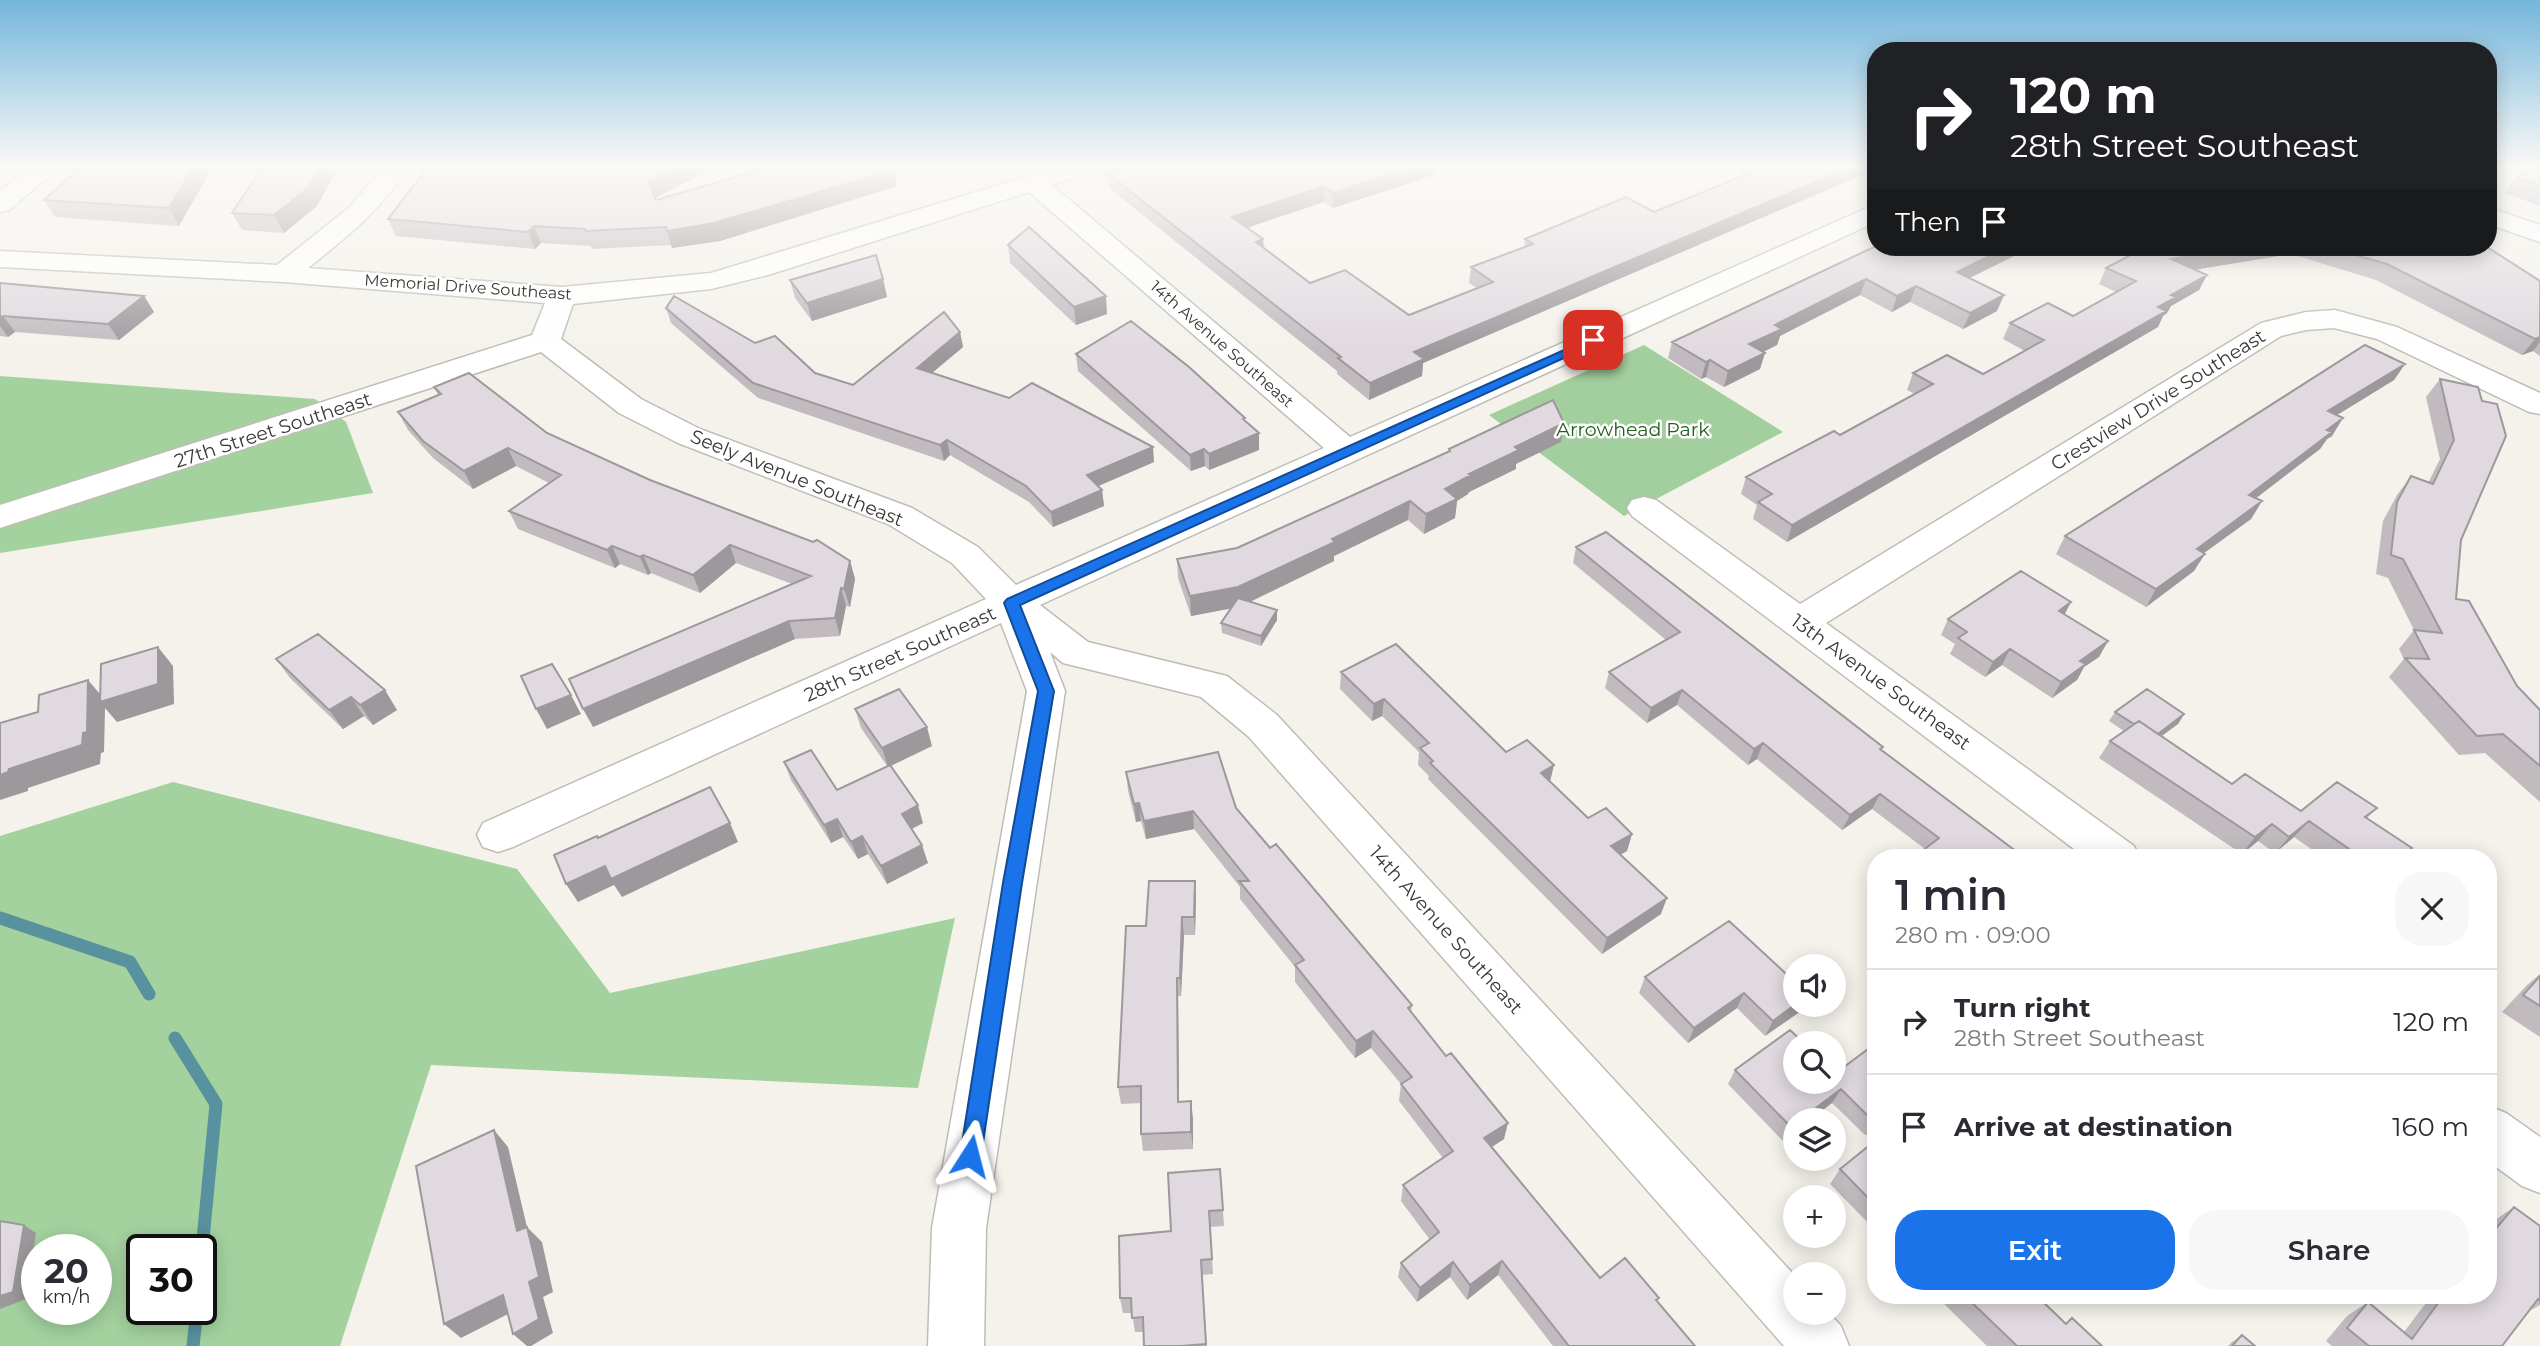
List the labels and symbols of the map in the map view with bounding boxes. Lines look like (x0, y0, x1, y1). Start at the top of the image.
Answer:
street label: Memorial Drive Southeast (364, 270, 573, 304)
street label: 14th Avenue Southeast (1147, 277, 1298, 412)
pin (1563, 310, 1623, 370)
street label: Crestview Drive Southeast (2047, 324, 2270, 476)
street label: 27th Street Southeast (172, 387, 375, 473)
park label: Arrowhead Park (1556, 418, 1710, 441)
street label: Seely Avenue Southeast (687, 425, 907, 531)
street label: 28th Street Southeast (801, 601, 1000, 707)
street label: 13th Avenue Southeast (1787, 609, 1975, 755)
street label: 14th Avenue Southeast (1365, 841, 1528, 1019)
position arrow (933, 1119, 1007, 1193)
speed limit sign: 30 (126, 1234, 217, 1325)

